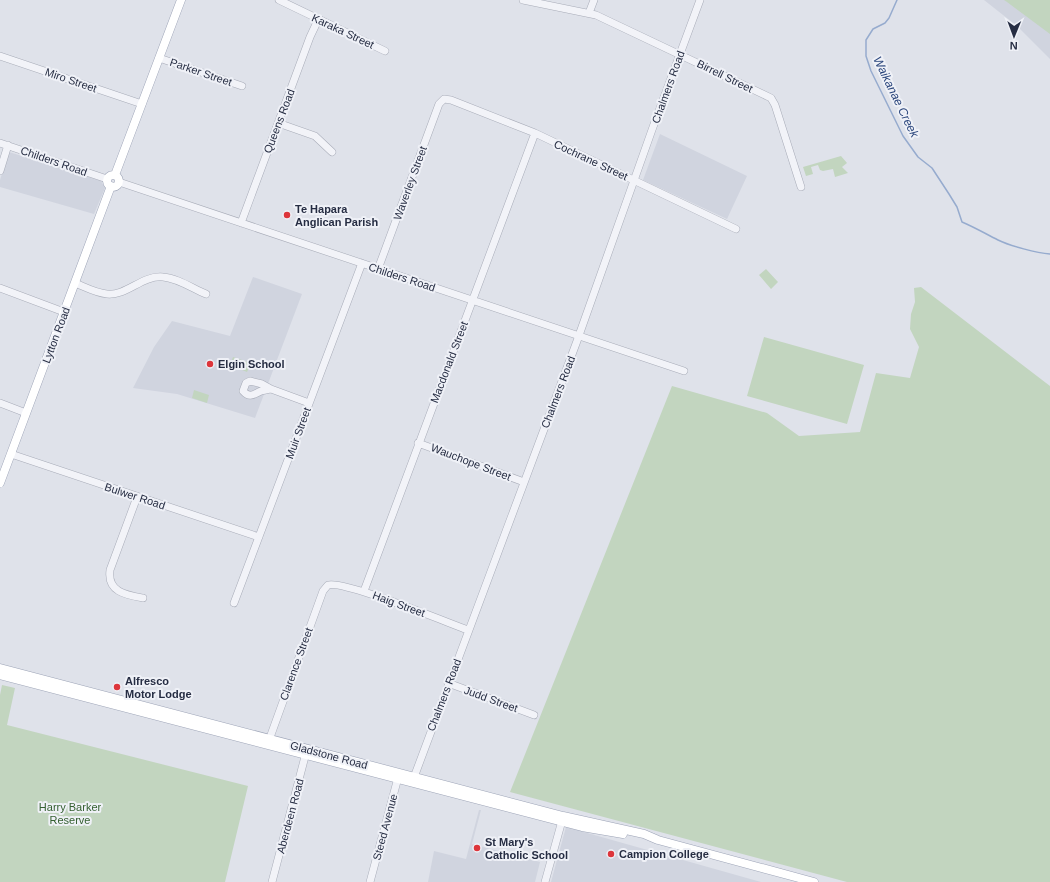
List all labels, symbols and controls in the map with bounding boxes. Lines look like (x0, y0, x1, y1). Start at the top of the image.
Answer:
street label: Karaka Street (310, 11, 376, 51)
north arrow (994, 16, 1034, 56)
text: N (1010, 40, 1018, 52)
street label: Chalmers Road (649, 49, 687, 125)
water label: Waikanae Creek (870, 54, 922, 141)
street label: Parker Street (168, 56, 234, 88)
street label: Birrell Street (695, 57, 755, 95)
street label: Miro Street (44, 66, 98, 94)
street label: Queens Road (261, 87, 297, 155)
street label: Cochrane Street (552, 138, 630, 182)
street label: Childers Road (19, 144, 89, 178)
street label: Waverley Street (391, 144, 429, 222)
place label: Te Hapara Anglican Parish (295, 203, 378, 228)
marker: Te Hapara Anglican Parish (282, 210, 292, 220)
street label: Childers Road (367, 261, 437, 293)
street label: Lytton Road (40, 305, 72, 365)
street label: Macdonald Street (428, 320, 470, 404)
street label: Chalmers Road (539, 354, 577, 430)
place label: Elgin School (218, 358, 285, 370)
marker: Elgin School (205, 359, 215, 369)
street label: Muir Street (283, 406, 313, 460)
street label: Wauchope Street (429, 441, 513, 483)
street label: Bulwer Road (103, 481, 167, 511)
street label: Haig Street (371, 589, 427, 619)
street label: Clarence Street (277, 626, 315, 702)
street label: Chalmers Road (425, 657, 463, 733)
place label: Alfresco Motor Lodge (125, 675, 192, 700)
marker: Alfresco Motor Lodge (112, 682, 122, 692)
street label: Judd Street (463, 684, 519, 714)
street label: Gladstone Road (289, 739, 369, 771)
street label: Aberdeen Road (274, 777, 306, 855)
street label: Steed Avenue (370, 792, 400, 862)
park label: Harry Barker Reserve (39, 801, 102, 826)
place label: St Mary's Catholic School (485, 836, 568, 861)
marker: St Mary's Catholic School (472, 843, 482, 853)
place label: Campion College (619, 848, 709, 860)
marker: Campion College (606, 849, 616, 859)

